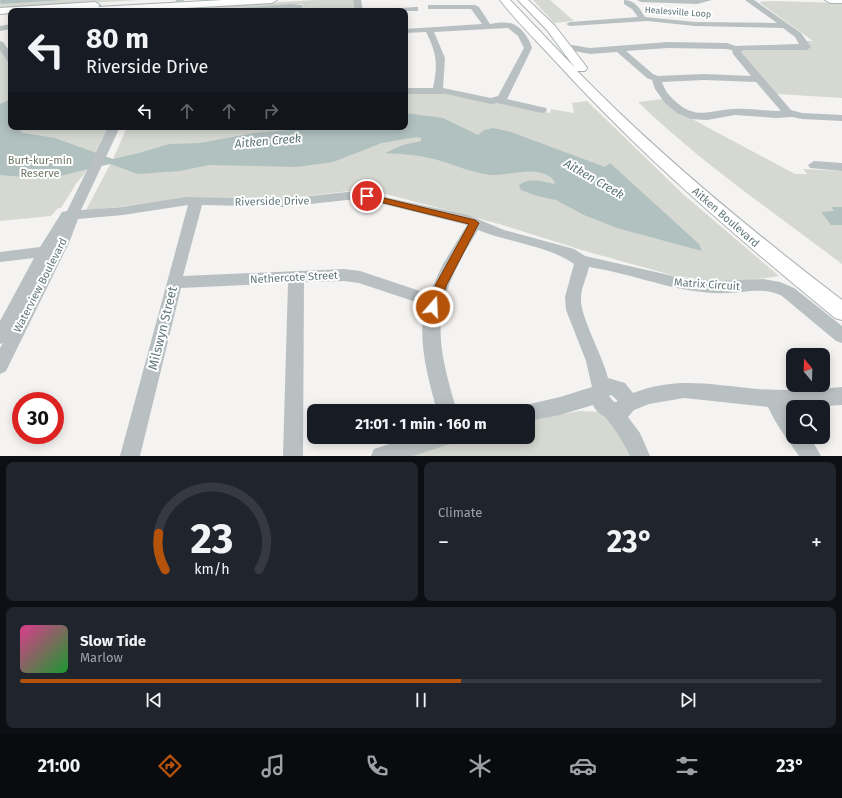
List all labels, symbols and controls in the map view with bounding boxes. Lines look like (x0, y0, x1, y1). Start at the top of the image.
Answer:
street label: Healesville Loop (644, 5, 712, 19)
text: 80 m (86, 22, 149, 55)
icon: left (20, 24, 72, 76)
text: Riverside Drive (86, 56, 208, 78)
icon: left (134, 100, 156, 122)
icon: ahead (176, 100, 198, 122)
icon: ahead (218, 100, 240, 122)
icon: right (260, 100, 282, 122)
water label: Aitken Creek (233, 131, 302, 151)
park label: Burt-kur-min Reserve (8, 154, 72, 180)
water label: Aitken Creek (561, 156, 627, 202)
pin (350, 179, 384, 213)
icon: arrive (356, 185, 378, 207)
street label: Aitken Boulevard (689, 185, 762, 250)
street label: Riverside Drive (235, 194, 309, 209)
street label: Waterview Boulevard (11, 236, 70, 335)
street label: Nethercote Street (250, 269, 338, 286)
street label: Matrix Circuit (674, 276, 740, 293)
street label: Milswyn Street (145, 284, 180, 371)
position arrow (412, 286, 454, 328)
north arrow (786, 348, 830, 392)
map controls (786, 348, 830, 444)
speed limit sign: 30 (12, 392, 64, 444)
button: search (786, 400, 830, 444)
text: 21:01 · 1 min · 160 m (355, 415, 487, 433)
text: Climate (438, 505, 482, 520)
text: 23 (191, 513, 233, 563)
text: 23° (607, 524, 653, 560)
text: − (438, 529, 449, 556)
text: + (811, 529, 822, 556)
text: km/h (194, 560, 230, 577)
text: Slow Tide (80, 632, 146, 650)
text: Marlow (80, 650, 123, 665)
icon: previous (143, 689, 165, 711)
icon: pause (410, 689, 432, 711)
icon: next (677, 689, 699, 711)
icon: directions (156, 752, 184, 780)
icon: music (259, 752, 287, 780)
icon: phone (363, 752, 391, 780)
icon: climate (466, 752, 494, 780)
icon: car (569, 752, 597, 780)
icon: filters (673, 752, 701, 780)
text: 21:00 (38, 755, 80, 777)
text: 23° (776, 755, 804, 777)

